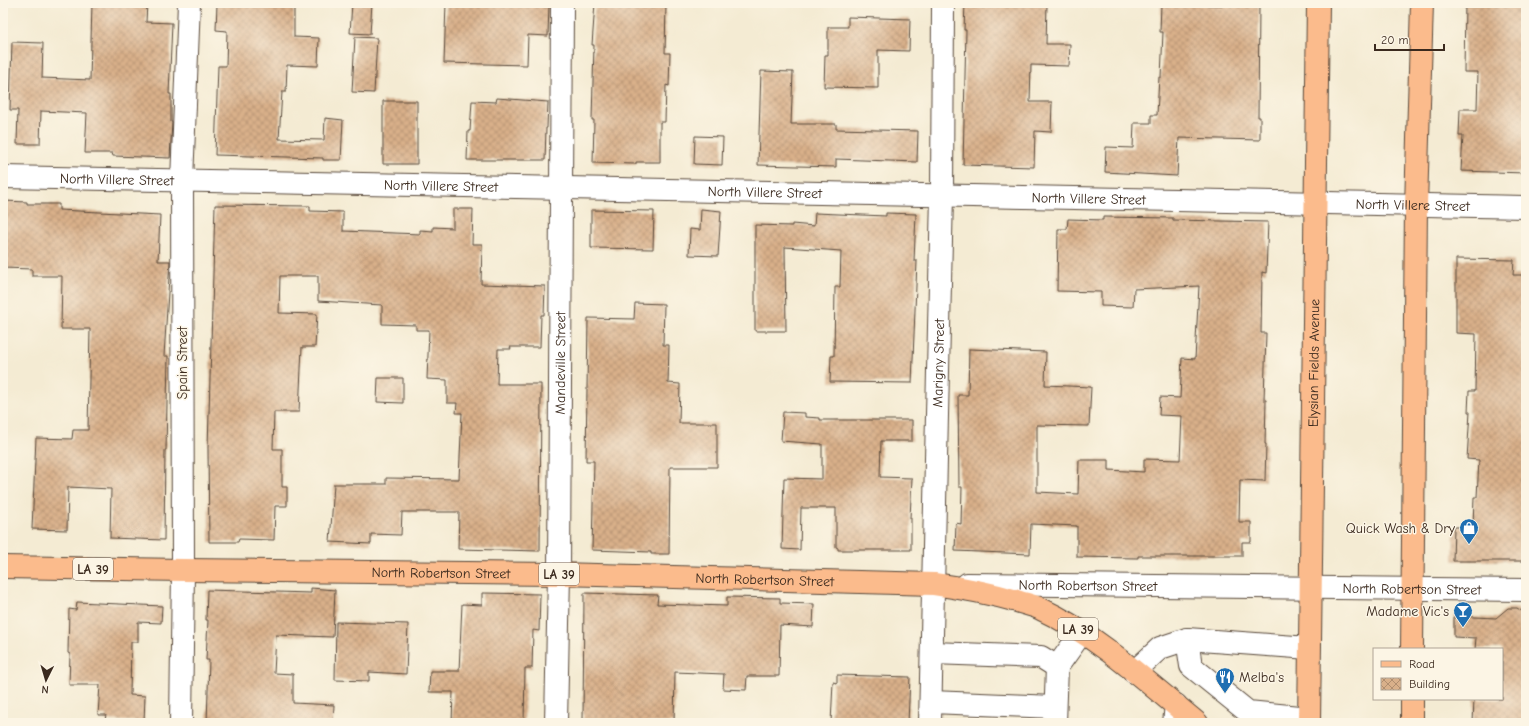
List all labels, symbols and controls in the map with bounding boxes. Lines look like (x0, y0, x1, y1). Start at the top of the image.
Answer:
scale bar (1375, 26, 1444, 52)
text: 20 m (1381, 33, 1409, 47)
street label: North Villere Street (60, 170, 175, 189)
street label: North Villere Street (384, 176, 499, 195)
street label: North Villere Street (708, 182, 823, 202)
street label: North Villere Street (1031, 189, 1147, 208)
street label: North Villere Street (1355, 195, 1471, 214)
street label: Elysian Fields Avenue (1304, 299, 1323, 427)
street label: Mandeville Street (551, 310, 569, 415)
street label: Marigny Street (929, 317, 948, 408)
street label: Spain Street (174, 325, 191, 400)
shop icon: Quick Wash & Dry (1458, 517, 1480, 545)
place label: Quick Wash & Dry (1346, 520, 1456, 537)
road number: LA 39 (73, 558, 113, 580)
road number: LA 39 (539, 563, 579, 585)
street label: North Robertson Street (371, 564, 511, 582)
street label: North Robertson Street (695, 569, 835, 590)
street label: North Robertson Street (1018, 576, 1158, 595)
street label: North Robertson Street (1342, 580, 1482, 598)
bar icon: Madame Vic's (1452, 600, 1474, 628)
place label: Madame Vic's (1366, 603, 1449, 620)
road number: LA 39 (1058, 618, 1098, 640)
legend (1373, 648, 1503, 700)
text: Road (1409, 657, 1435, 671)
north arrow (26, 660, 66, 700)
restaurant icon: Melba's (1214, 666, 1236, 694)
place label: Melba's (1239, 669, 1284, 686)
text: Building (1409, 677, 1450, 691)
text: N (41, 683, 49, 696)

